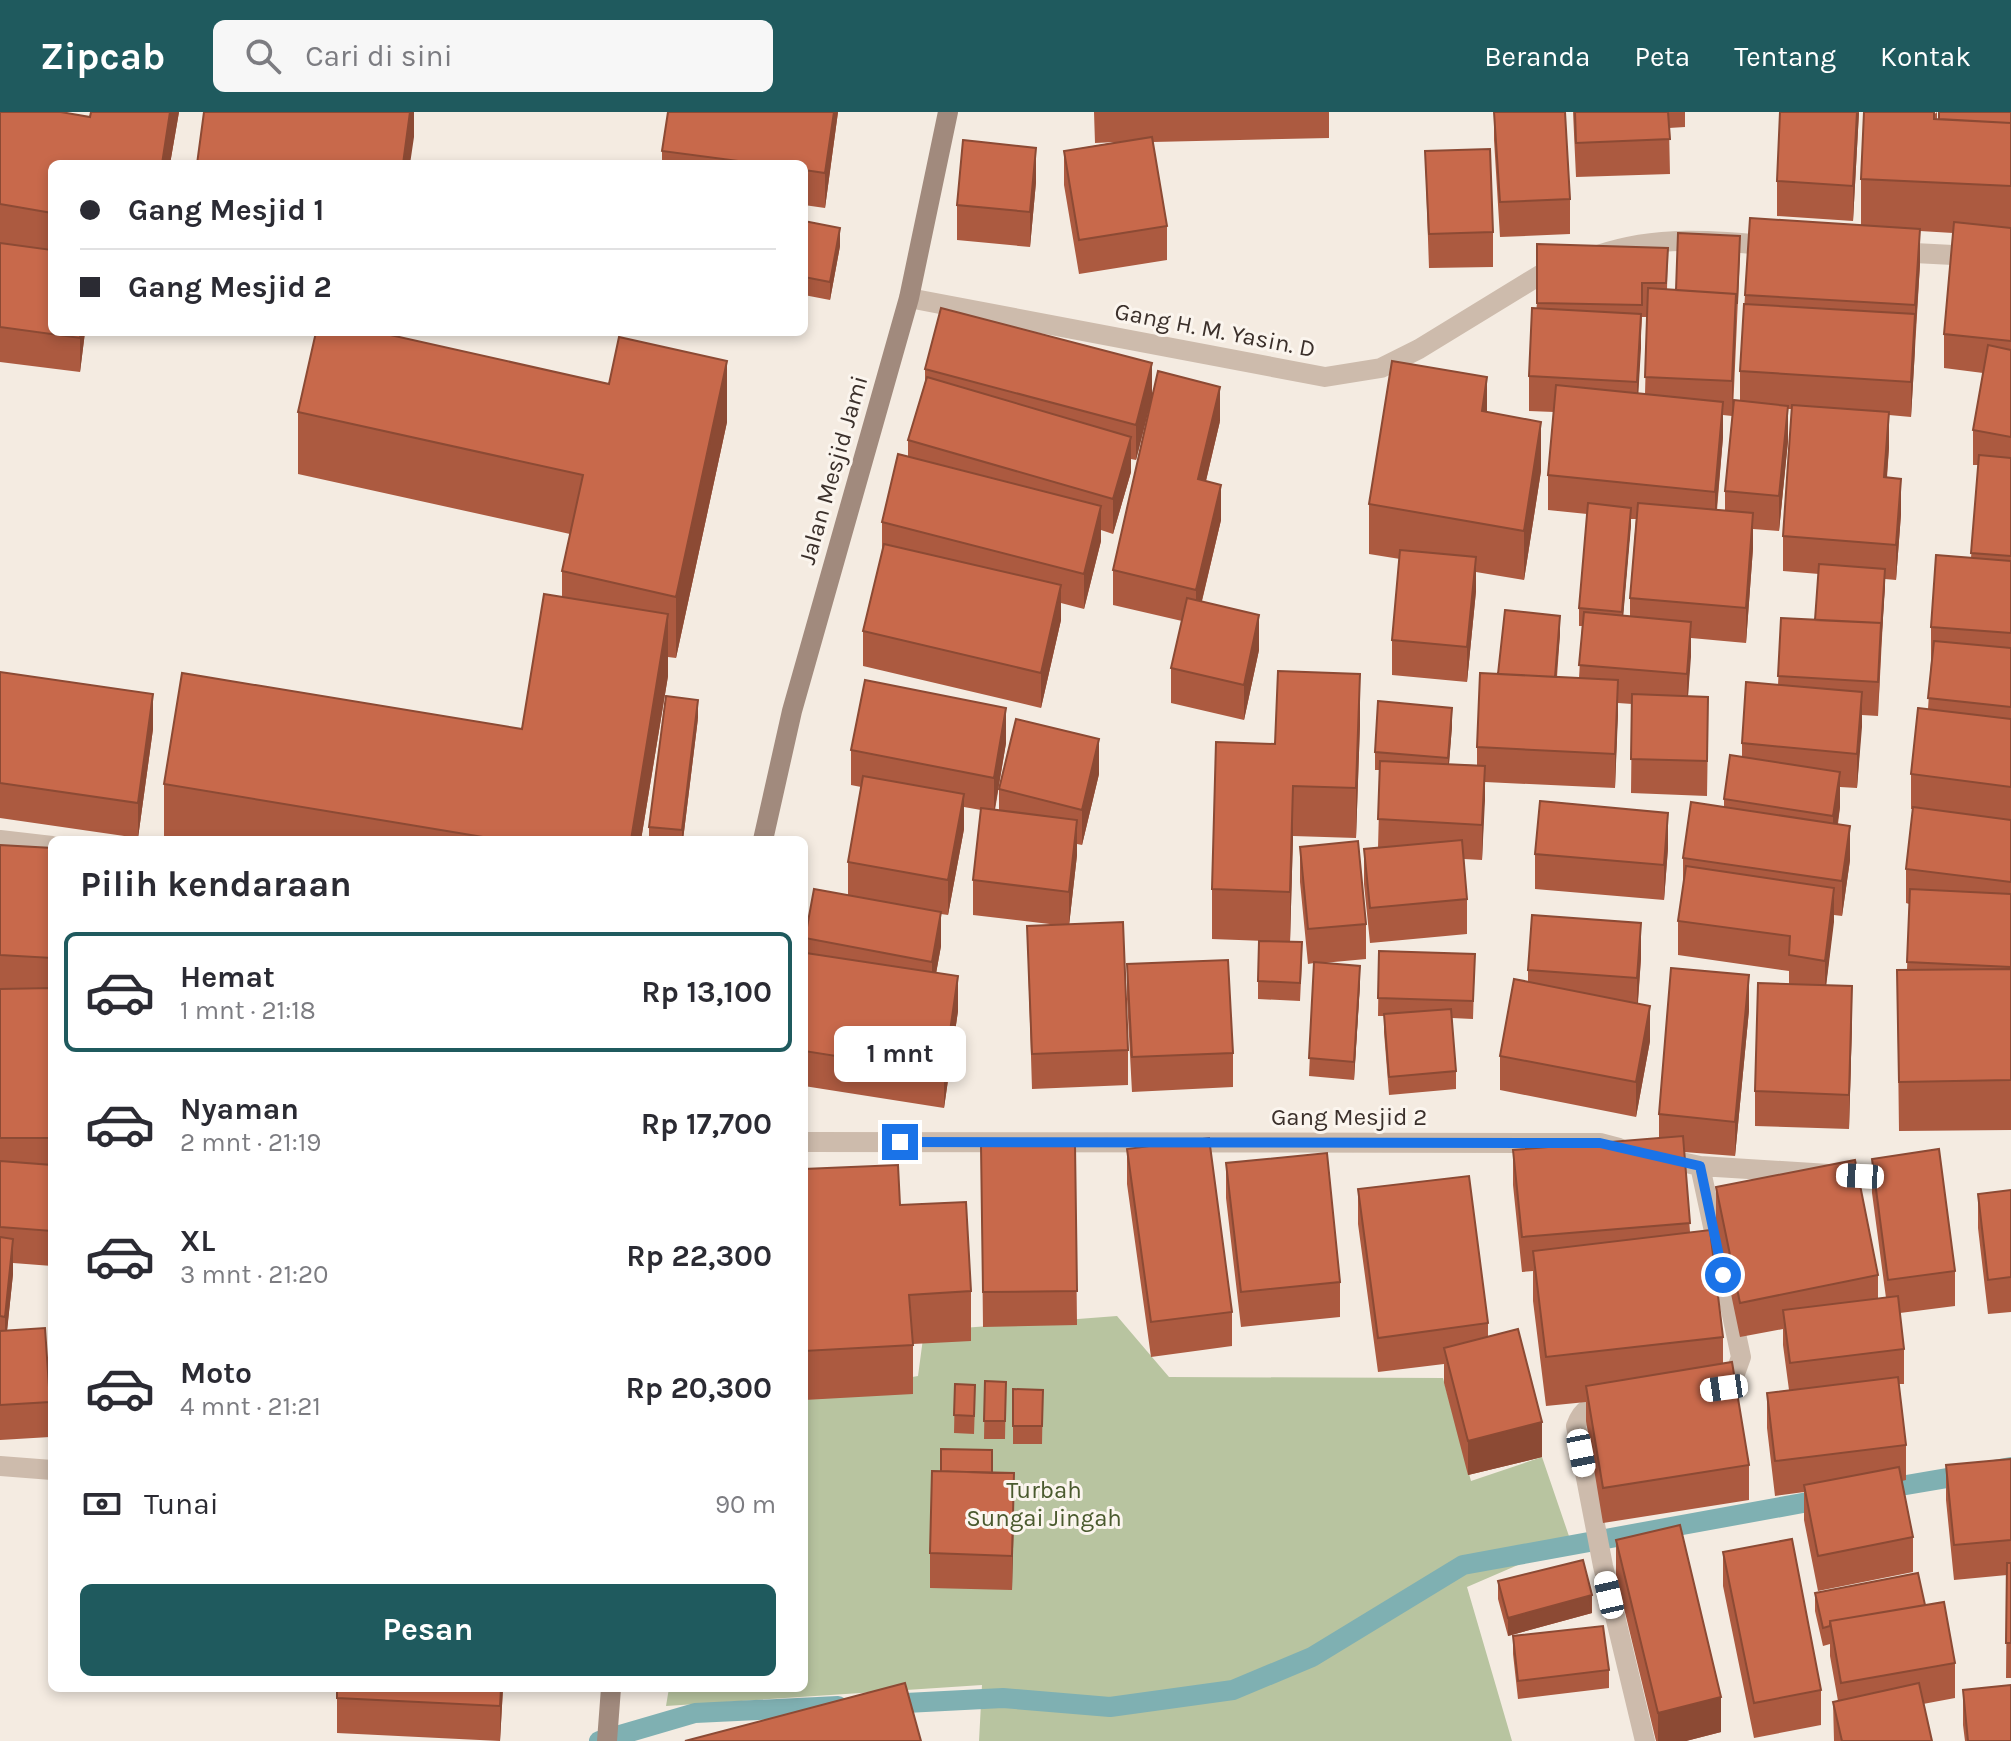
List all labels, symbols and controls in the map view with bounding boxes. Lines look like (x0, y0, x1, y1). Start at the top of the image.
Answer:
search box (213, 20, 773, 92)
text: Zipcab (40, 34, 165, 79)
icon: search (241, 34, 285, 78)
text: Cari di sini (305, 38, 453, 74)
text: Beranda (1484, 40, 1590, 73)
text: Peta (1634, 40, 1690, 73)
text: Tentang (1734, 40, 1836, 73)
text: Kontak (1880, 40, 1971, 73)
text: Gang Mesjid 1 (128, 192, 324, 228)
text: Gang Mesjid 2 (128, 269, 332, 305)
street label: Gang H. M. Yasin. D (1112, 297, 1318, 363)
street label: Jalan Mesjid Jami (793, 372, 873, 568)
text: Pilih kendaraan (80, 863, 352, 905)
icon: car (84, 956, 156, 1028)
text: Hemat (180, 959, 275, 995)
text: Rp 13,100 (641, 974, 772, 1010)
text: 1 mnt · 21:18 (180, 995, 316, 1026)
callout: 1 mnt (834, 1026, 966, 1082)
text: 1 mnt (867, 1038, 933, 1069)
icon: car (84, 1088, 156, 1160)
text: Nyaman (180, 1091, 299, 1127)
street label: Gang Mesjid 2 (1271, 1103, 1427, 1131)
text: Rp 17,700 (641, 1106, 772, 1142)
route end (882, 1124, 918, 1160)
text: 2 mnt · 21:19 (180, 1127, 321, 1158)
car (1835, 1163, 1885, 1189)
icon: car (84, 1220, 156, 1292)
text: XL (180, 1223, 215, 1259)
text: Rp 22,300 (626, 1238, 772, 1274)
route start (1705, 1257, 1741, 1293)
text: 3 mnt · 21:20 (180, 1259, 328, 1290)
icon: car (84, 1352, 156, 1424)
text: Moto (180, 1355, 252, 1391)
text: Rp 20,300 (625, 1370, 772, 1406)
car (1699, 1373, 1749, 1403)
text: 4 mnt · 21:21 (180, 1391, 321, 1422)
car (1565, 1427, 1597, 1479)
park label: Turbah Sungai Jingah (966, 1476, 1122, 1532)
icon: cash (80, 1482, 124, 1526)
text: Tunai (144, 1486, 219, 1522)
text: 90 m (715, 1489, 776, 1520)
car (1592, 1569, 1626, 1621)
button: Pesan (80, 1584, 776, 1676)

